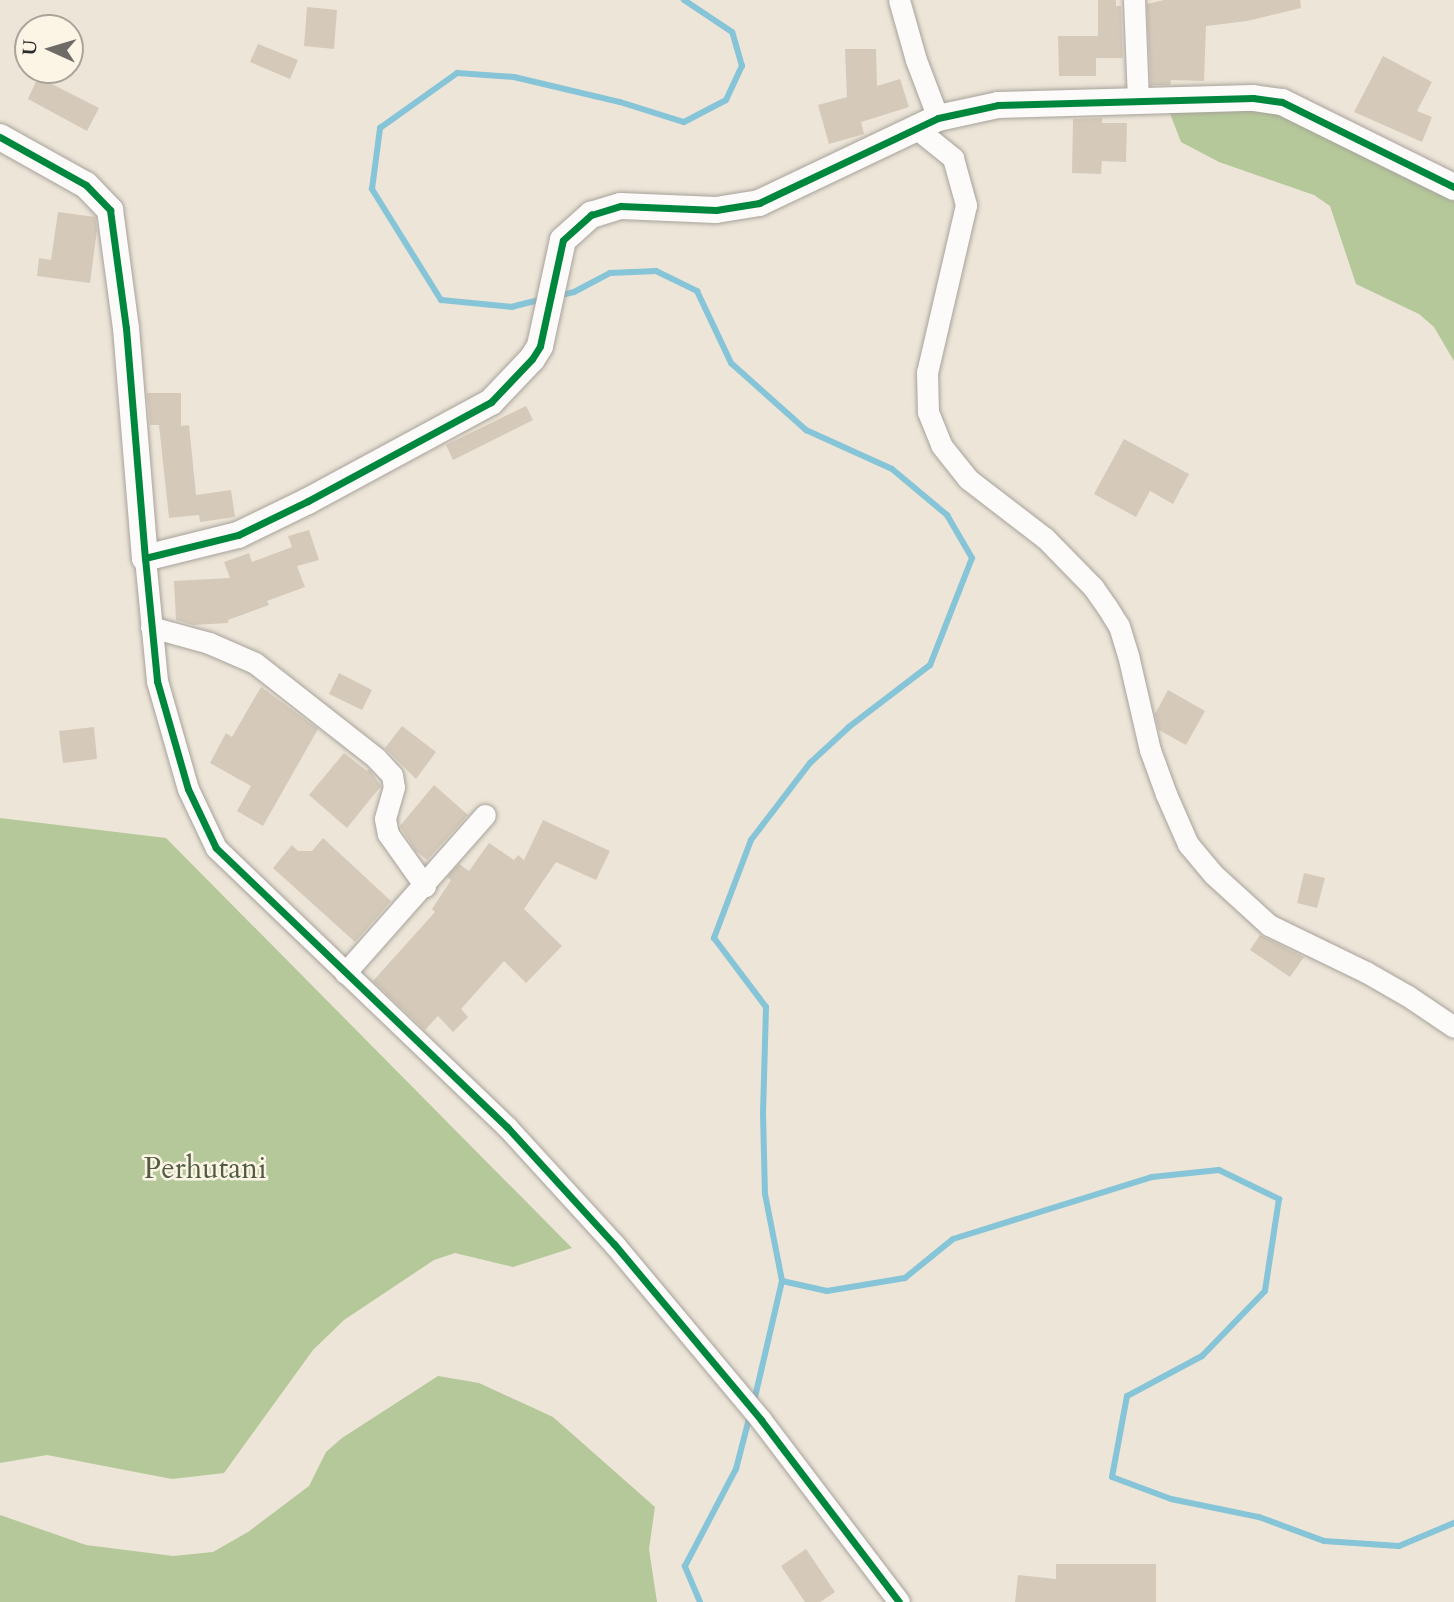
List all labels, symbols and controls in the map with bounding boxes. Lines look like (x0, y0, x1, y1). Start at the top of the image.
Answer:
north arrow (14, 14, 84, 84)
text: U (17, 39, 44, 56)
park label: Perhutani (143, 1151, 267, 1187)

